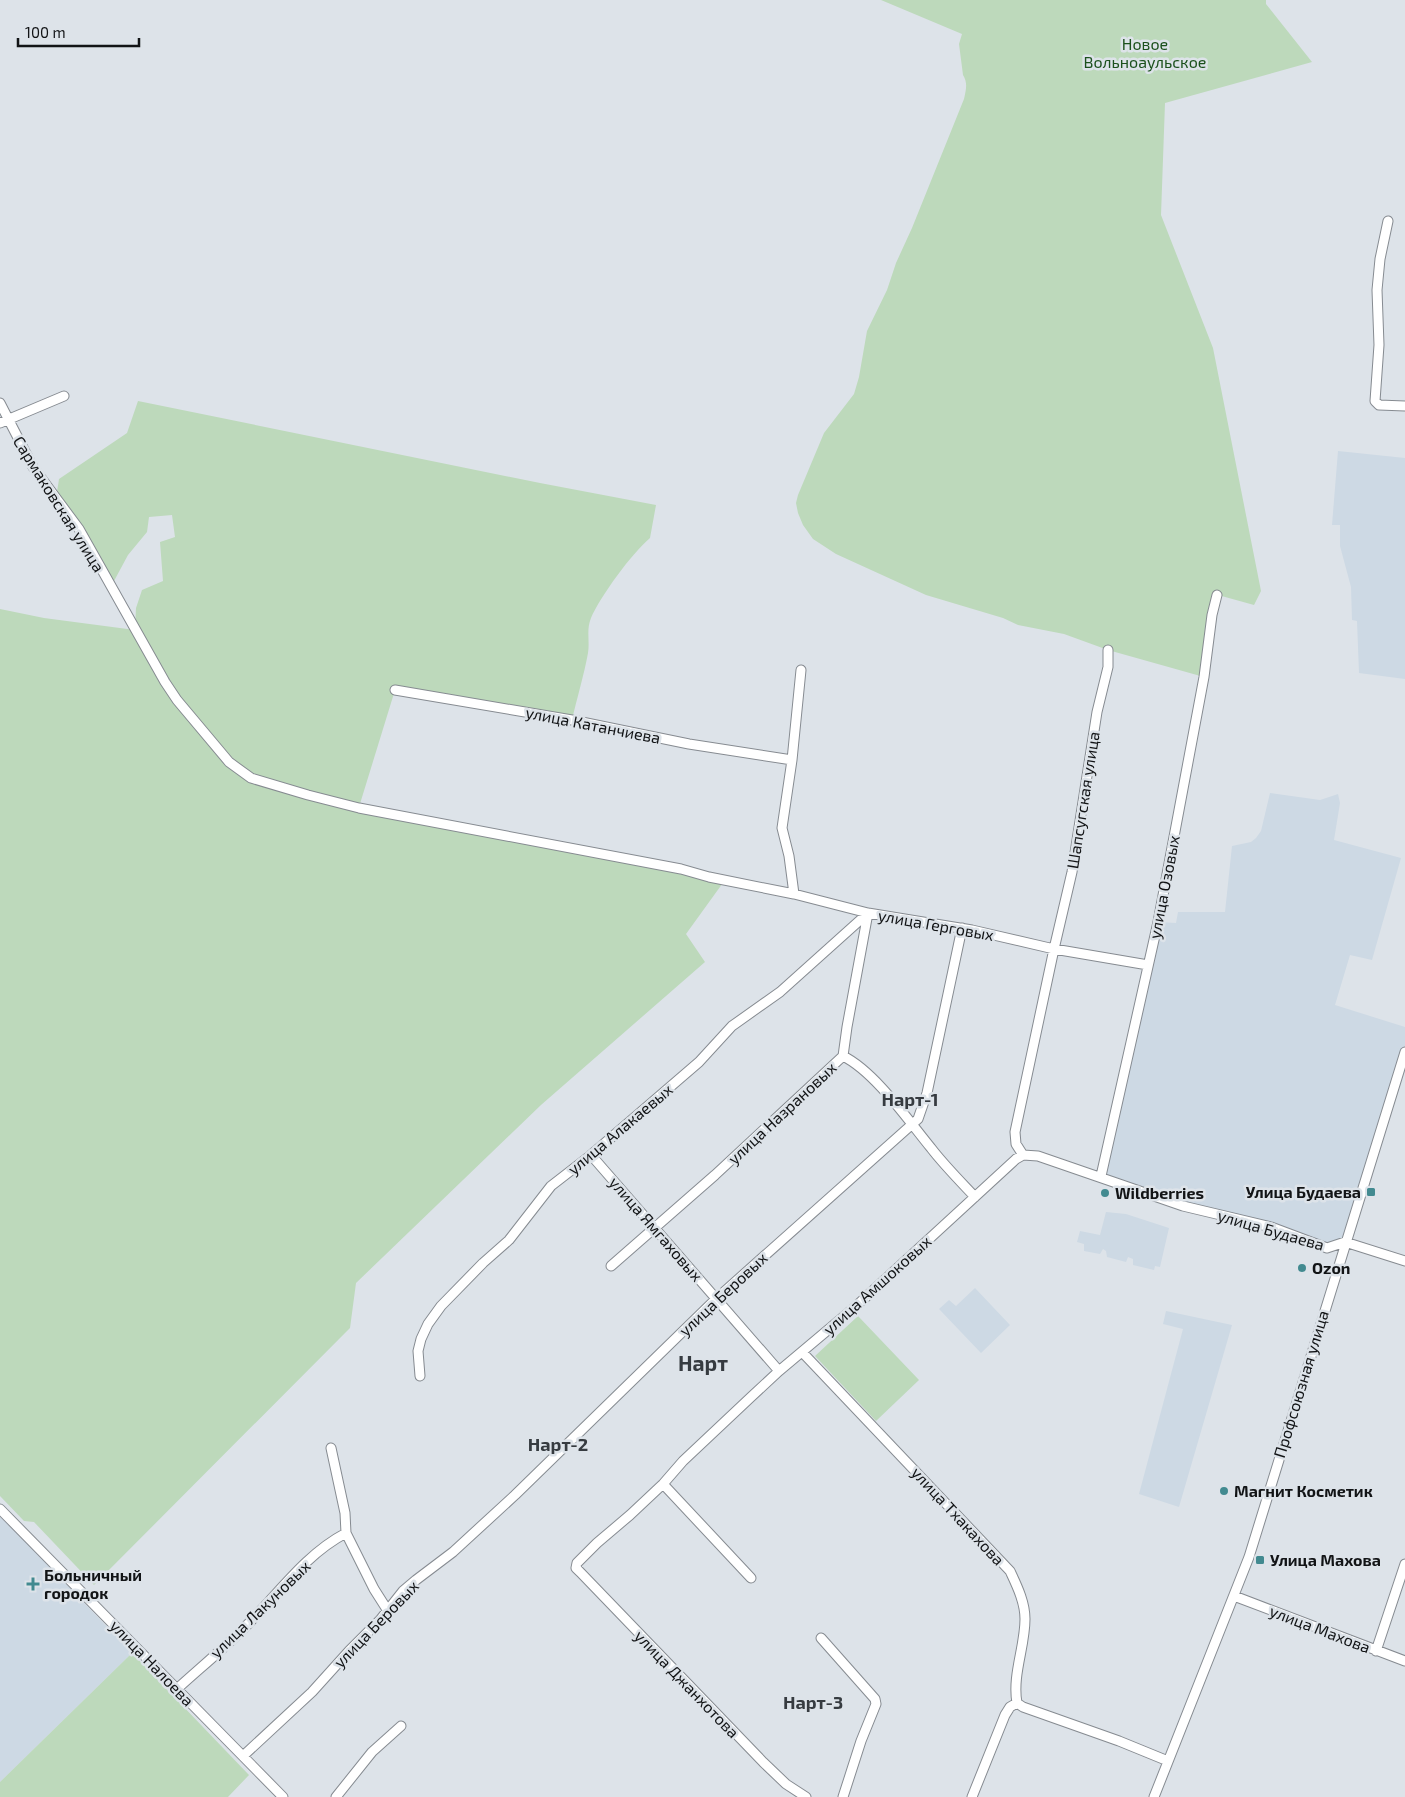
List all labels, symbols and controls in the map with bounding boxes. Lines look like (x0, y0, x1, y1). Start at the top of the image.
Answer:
scale bar (18, 15, 139, 47)
text: 100 m (25, 23, 66, 41)
park label: Новое Вольноаульское (1084, 34, 1206, 72)
street label: Сармаковская улица (9, 432, 109, 576)
street label: улица Катанчиева (524, 702, 662, 748)
street label: Шапсугская улица (1062, 730, 1104, 870)
street label: улица Озовых (1144, 833, 1184, 940)
street label: улица Герговых (877, 905, 996, 945)
street label: улица Назрановых (724, 1057, 841, 1168)
street label: улица Алакаевых (563, 1079, 677, 1179)
district label: Нарт-1 (881, 1088, 939, 1110)
street label: улица Ямгаховых (605, 1172, 707, 1286)
place label: Улица Будаева (1246, 1182, 1361, 1201)
place label: Wildberries (1115, 1183, 1204, 1202)
marker: Улица Будаева (1365, 1186, 1377, 1198)
marker: Wildberries (1099, 1187, 1111, 1199)
street label: улица Будаева (1215, 1205, 1327, 1255)
street label: улица Амшоковых (819, 1231, 936, 1339)
street label: улица Беровых (675, 1248, 772, 1340)
place label: Ozon (1312, 1258, 1350, 1277)
marker: Ozon (1296, 1262, 1308, 1274)
street label: Профсоюзная улица (1269, 1308, 1333, 1460)
district label: Нарт (678, 1350, 728, 1375)
district label: Нарт-2 (528, 1433, 588, 1455)
street label: улица Тхакахова (907, 1463, 1009, 1569)
place label: Магнит Косметик (1234, 1481, 1373, 1500)
marker: Магнит Косметик (1218, 1485, 1230, 1497)
place label: Улица Махова (1270, 1550, 1381, 1569)
marker: Улица Махова (1254, 1554, 1266, 1566)
street label: улица Лакуновых (206, 1556, 315, 1662)
place label: Больничный городок (44, 1565, 142, 1602)
street label: улица Беровых (329, 1576, 423, 1672)
marker: Больничный городок (26, 1577, 40, 1591)
street label: улица Махова (1267, 1601, 1373, 1657)
street label: улица Налоева (106, 1616, 198, 1710)
street label: улица Джанхотова (630, 1626, 744, 1742)
district label: Нарт-3 (783, 1691, 843, 1713)

